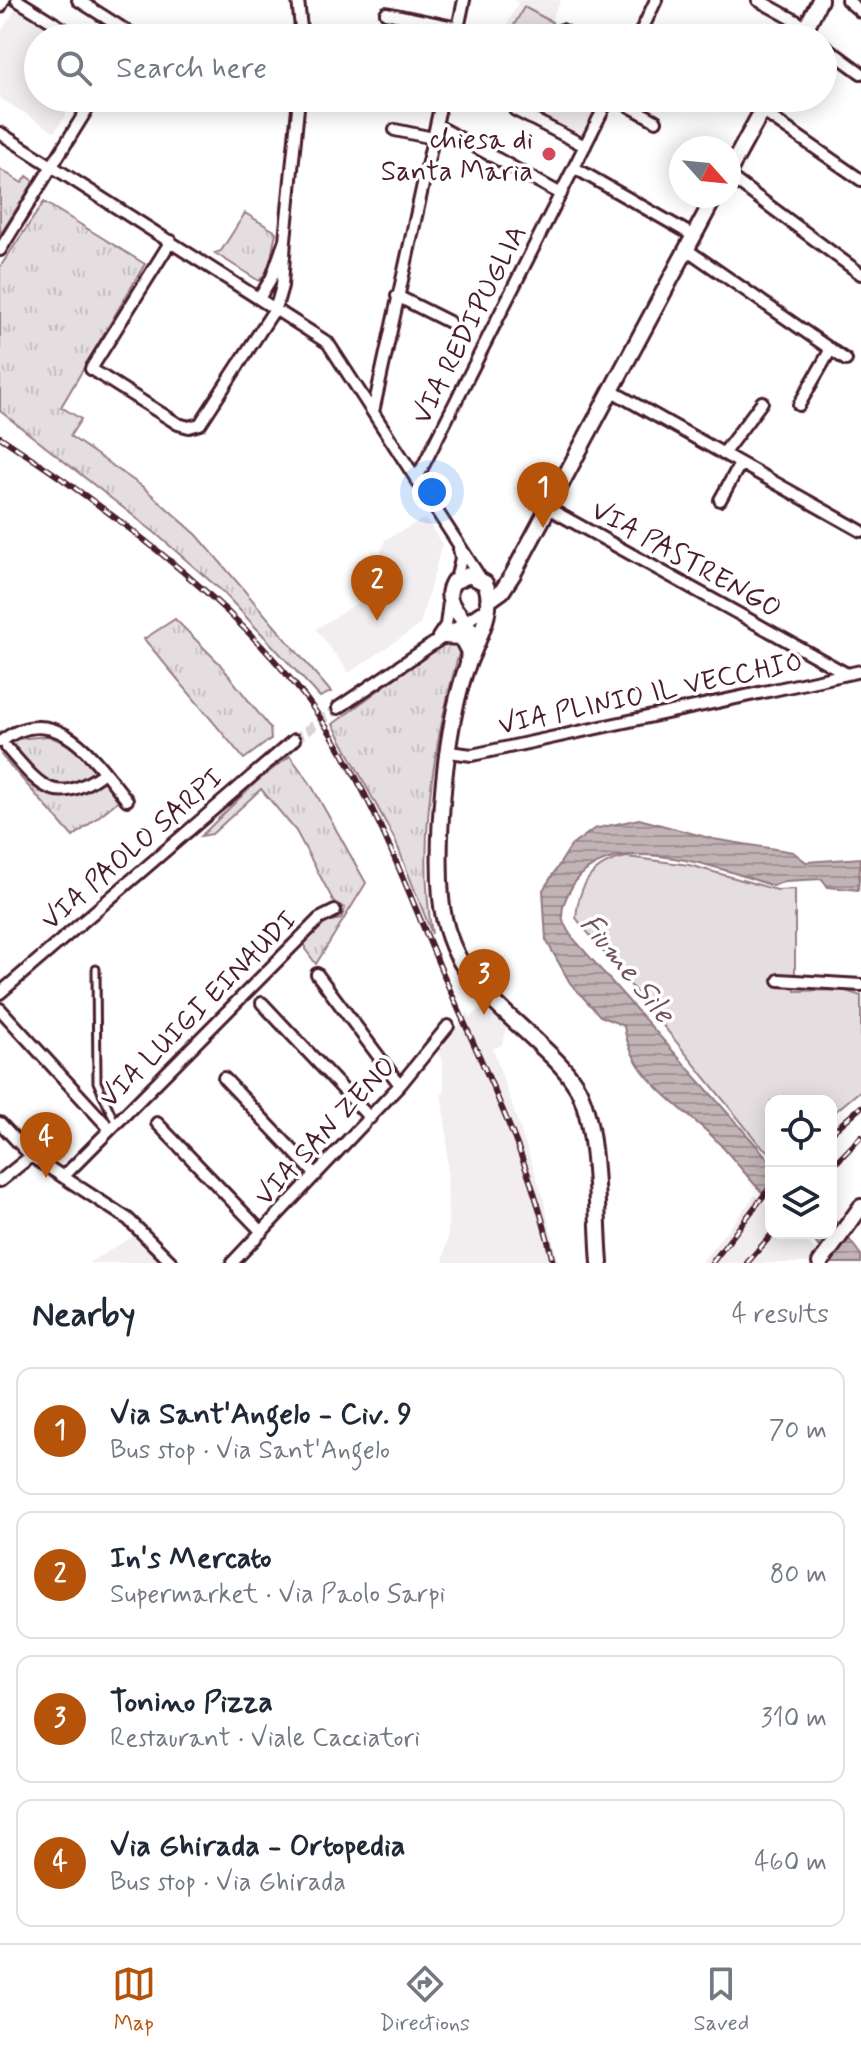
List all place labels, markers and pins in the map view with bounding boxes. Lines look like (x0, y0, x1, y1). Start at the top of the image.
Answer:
place label: chiesa di Santa Maria (381, 122, 533, 191)
marker: chiesa di Santa Maria (540, 145, 558, 163)
pin: 1 (517, 462, 569, 528)
pin: 2 (351, 555, 403, 621)
pin: 3 (458, 949, 510, 1015)
pin: 4 (20, 1112, 72, 1178)

